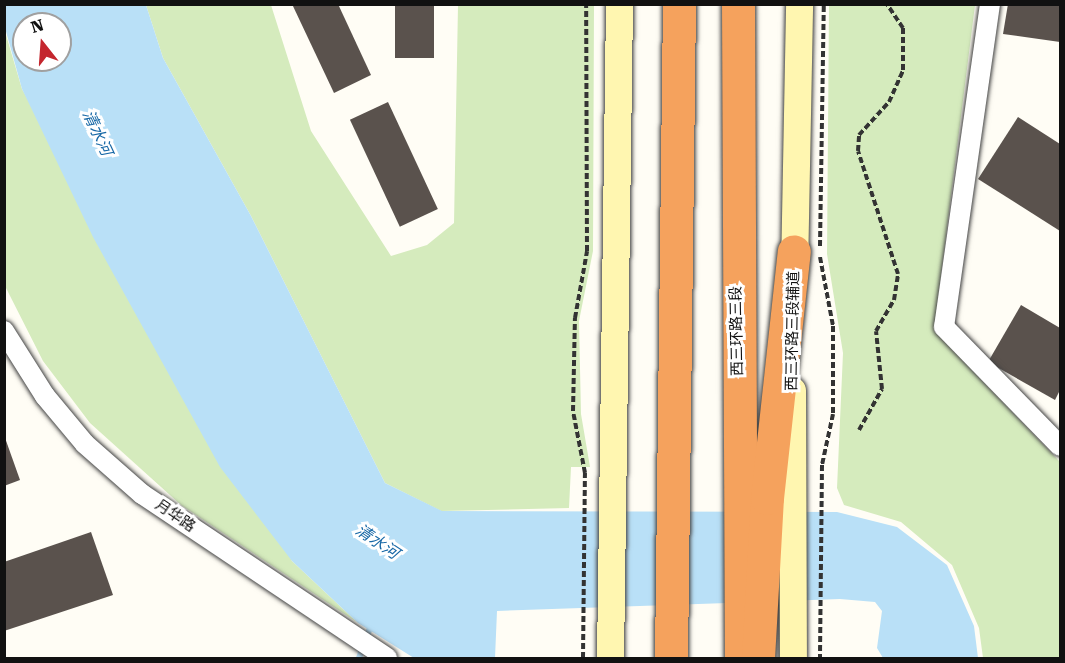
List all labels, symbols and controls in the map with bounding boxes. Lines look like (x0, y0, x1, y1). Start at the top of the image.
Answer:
north arrow (12, 12, 72, 72)
text: N (28, 15, 46, 37)
water label: 清水河 (78, 107, 116, 159)
street label: 西三环路三段辅道 (783, 271, 803, 391)
street label: 西三环路三段 (727, 286, 747, 376)
street label: 月华路 (151, 496, 199, 536)
water label: 清水河 (352, 521, 402, 563)

